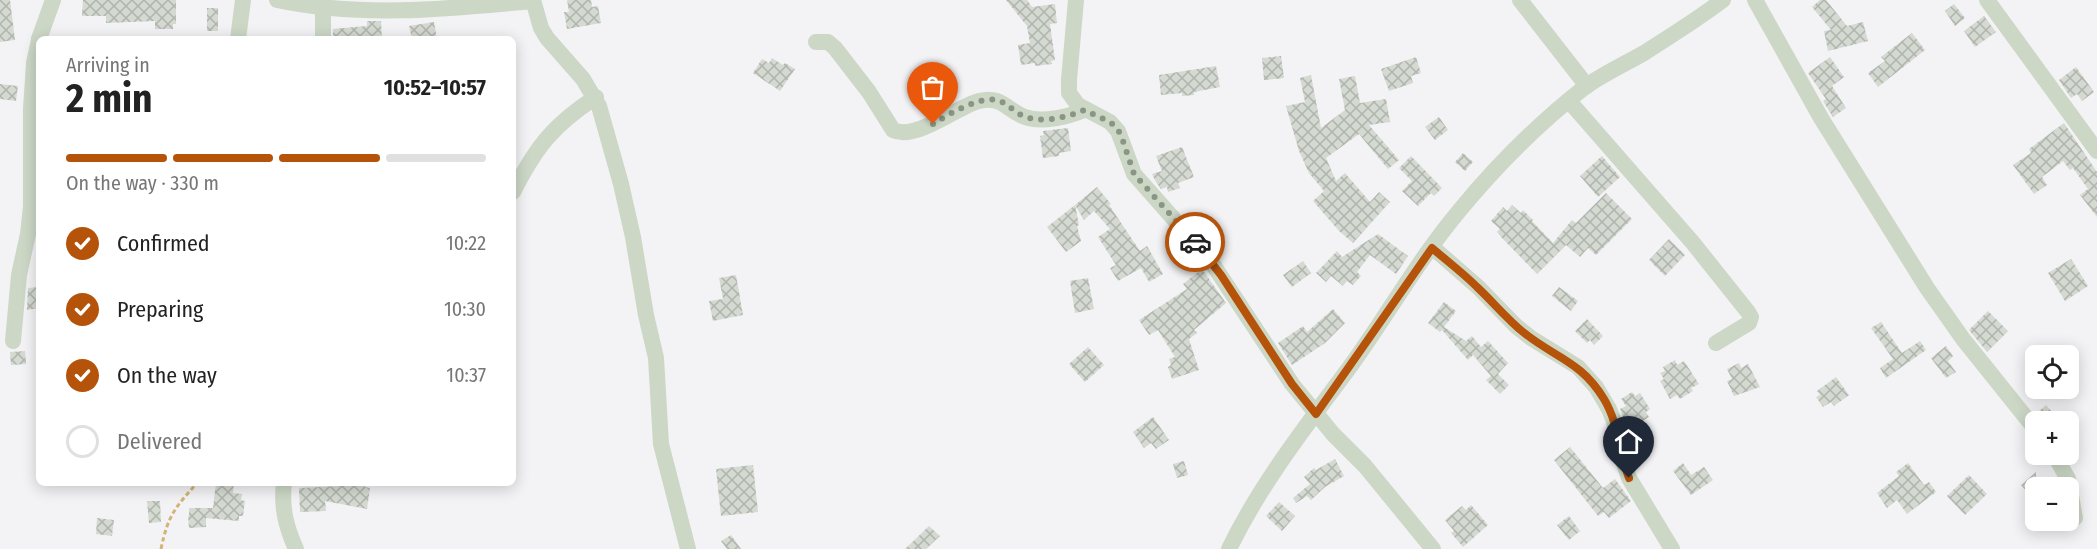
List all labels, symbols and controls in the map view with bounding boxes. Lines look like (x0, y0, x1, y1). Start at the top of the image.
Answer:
text: Arriving in (66, 53, 150, 77)
pin (907, 62, 958, 124)
icon: bag (916, 71, 949, 104)
text: 10:52–10:57 (384, 74, 486, 101)
text: 2 min (66, 76, 152, 122)
text: On the way · 330 m (66, 171, 219, 195)
courier (1165, 212, 1225, 272)
icon: car (1179, 226, 1212, 259)
icon: check (66, 227, 99, 260)
text: Confirmed (117, 230, 210, 257)
text: 10:22 (446, 231, 486, 255)
icon: check (66, 293, 99, 326)
text: Preparing (117, 296, 203, 323)
text: 10:30 (444, 297, 486, 321)
map controls (2025, 345, 2079, 531)
button: locate (2025, 345, 2079, 399)
icon: check (66, 359, 99, 392)
text: On the way (117, 362, 217, 389)
text: 10:37 (446, 363, 486, 387)
button: + (2025, 411, 2079, 465)
pin (1603, 416, 1654, 478)
icon: home (1612, 425, 1645, 458)
text: Delivered (117, 428, 202, 455)
button: − (2025, 477, 2079, 531)

